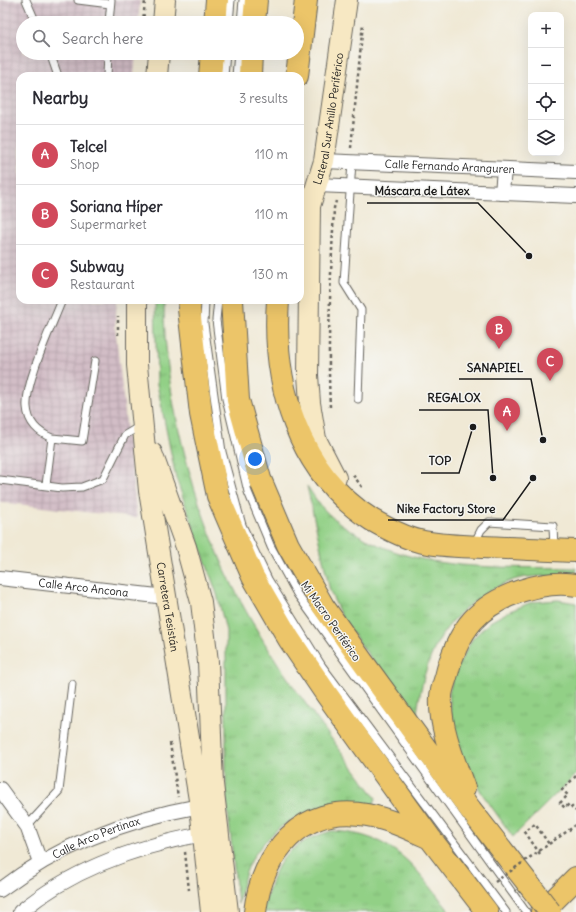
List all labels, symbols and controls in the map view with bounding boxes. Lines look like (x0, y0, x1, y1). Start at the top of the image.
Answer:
map controls (528, 12, 564, 156)
button: + (528, 12, 564, 48)
search box (16, 16, 304, 60)
icon: search (30, 27, 52, 49)
text: Search here (62, 29, 143, 48)
button: − (528, 48, 564, 84)
street label: Lateral Sur Anillo Periférico (310, 52, 346, 186)
button: locate (528, 84, 564, 120)
text: Nearby (32, 87, 88, 109)
text: 3 results (239, 90, 288, 107)
button: layers (528, 120, 564, 156)
text: Telcel (70, 137, 107, 156)
text: A (41, 146, 49, 163)
text: 110 m (255, 146, 288, 163)
text: Shop (70, 156, 99, 173)
street label: Calle Fernando Aranguren (384, 157, 515, 176)
callout: Máscara de Látex (367, 179, 478, 203)
text: Máscara de Látex (374, 183, 470, 198)
text: Soriana Híper (70, 197, 163, 216)
text: B (41, 206, 49, 223)
text: 110 m (255, 206, 288, 223)
text: Supermarket (70, 216, 147, 233)
text: Subway (70, 257, 124, 276)
text: C (41, 266, 49, 283)
text: 130 m (252, 266, 288, 283)
text: Restaurant (70, 276, 135, 293)
pin: B (486, 316, 512, 349)
pin: C (537, 348, 563, 381)
callout: SANAPIEL (459, 355, 531, 379)
text: SANAPIEL (467, 360, 524, 375)
callout: REGALOX (419, 386, 488, 410)
text: REGALOX (427, 390, 481, 405)
pin: A (494, 398, 520, 431)
your location (245, 449, 265, 469)
callout: TOP (421, 449, 459, 473)
text: TOP (429, 453, 452, 468)
callout: Nike Factory Store (388, 496, 503, 520)
text: Nike Factory Store (396, 501, 496, 517)
street label: Carretera Tesistán (154, 561, 182, 653)
street label: Calle Arco Ancona (38, 575, 129, 600)
street label: Mi Macro Periférico (298, 578, 364, 664)
street label: Calle Arco Pertinax (50, 813, 142, 862)

